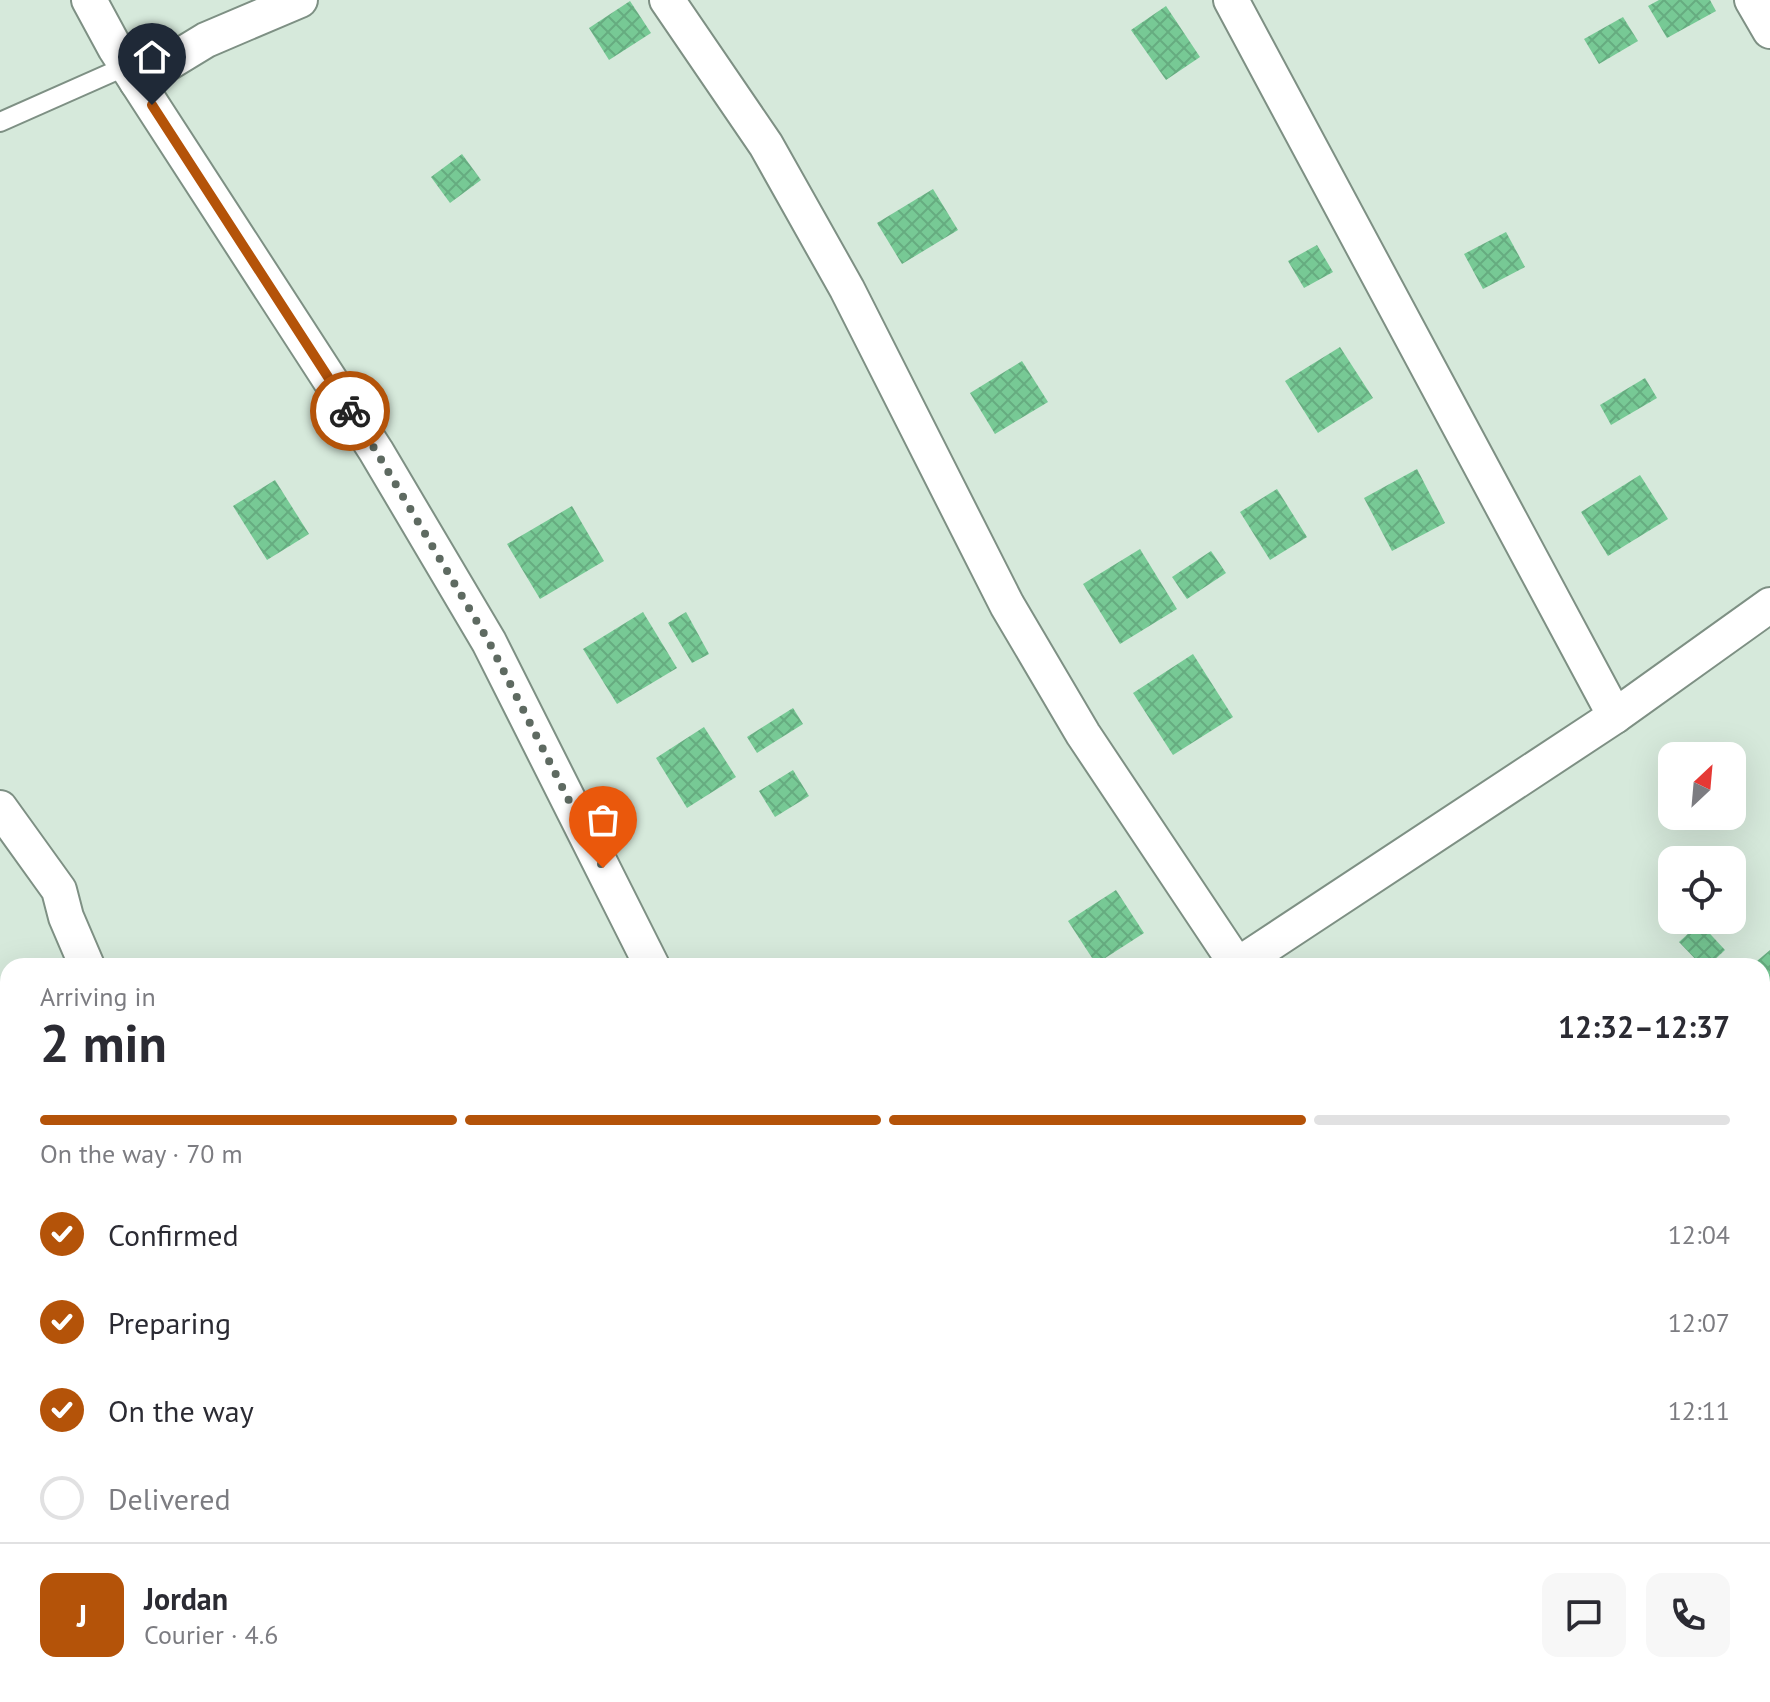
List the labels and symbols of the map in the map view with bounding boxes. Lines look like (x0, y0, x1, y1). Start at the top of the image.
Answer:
pin (118, 23, 186, 105)
courier (310, 371, 390, 451)
north arrow (1658, 742, 1746, 830)
pin (569, 786, 637, 868)

